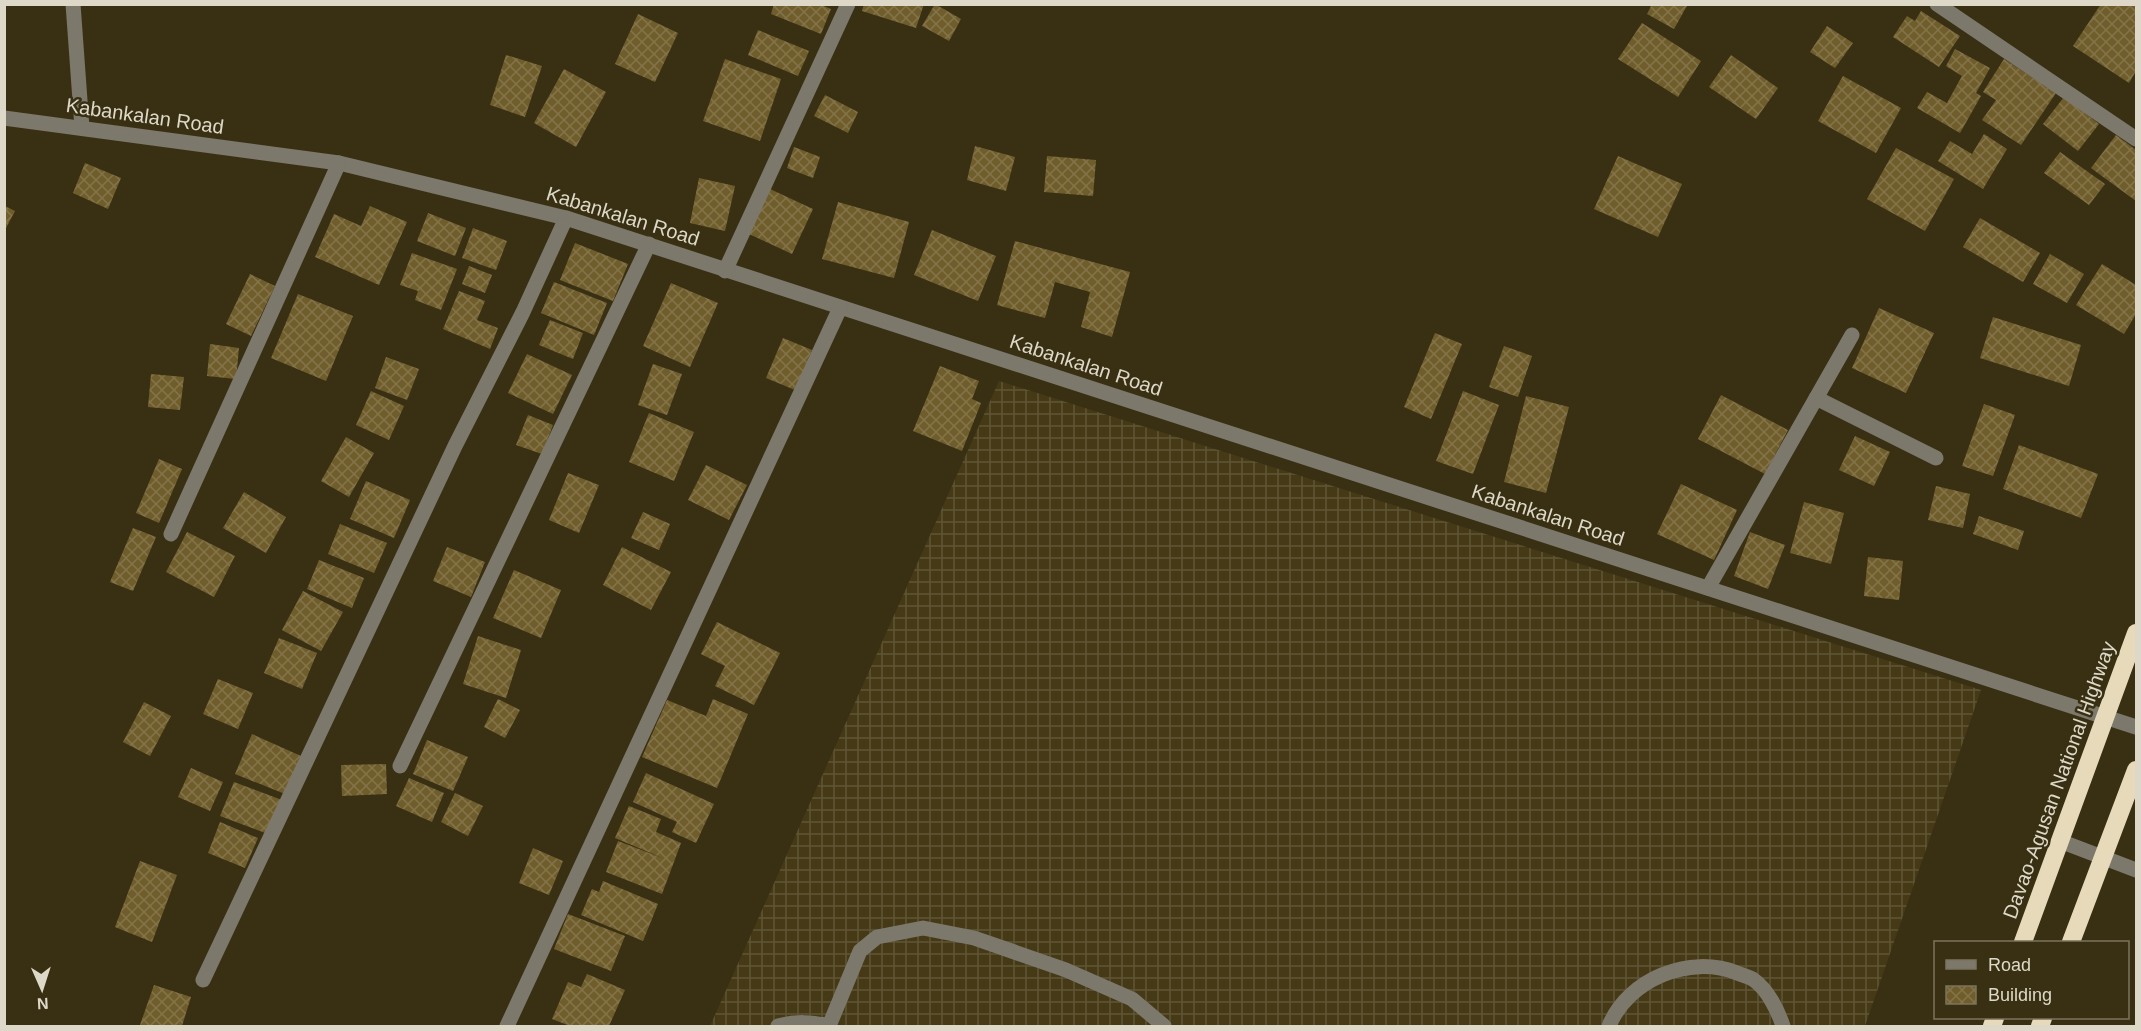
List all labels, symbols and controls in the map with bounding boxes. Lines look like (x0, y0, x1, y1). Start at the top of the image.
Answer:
street label: Kabankalan Road (65, 94, 225, 138)
street label: Kabankalan Road (544, 182, 702, 250)
street label: Kabankalan Road (1007, 330, 1165, 400)
street label: Kabankalan Road (1469, 480, 1627, 550)
street label: Davao-Agusan National Highway (1998, 638, 2120, 922)
legend (1934, 941, 2129, 1019)
text: Road (1988, 955, 2031, 975)
north arrow (12, 959, 72, 1019)
text: Building (1988, 985, 2052, 1005)
text: N (37, 995, 49, 1012)

